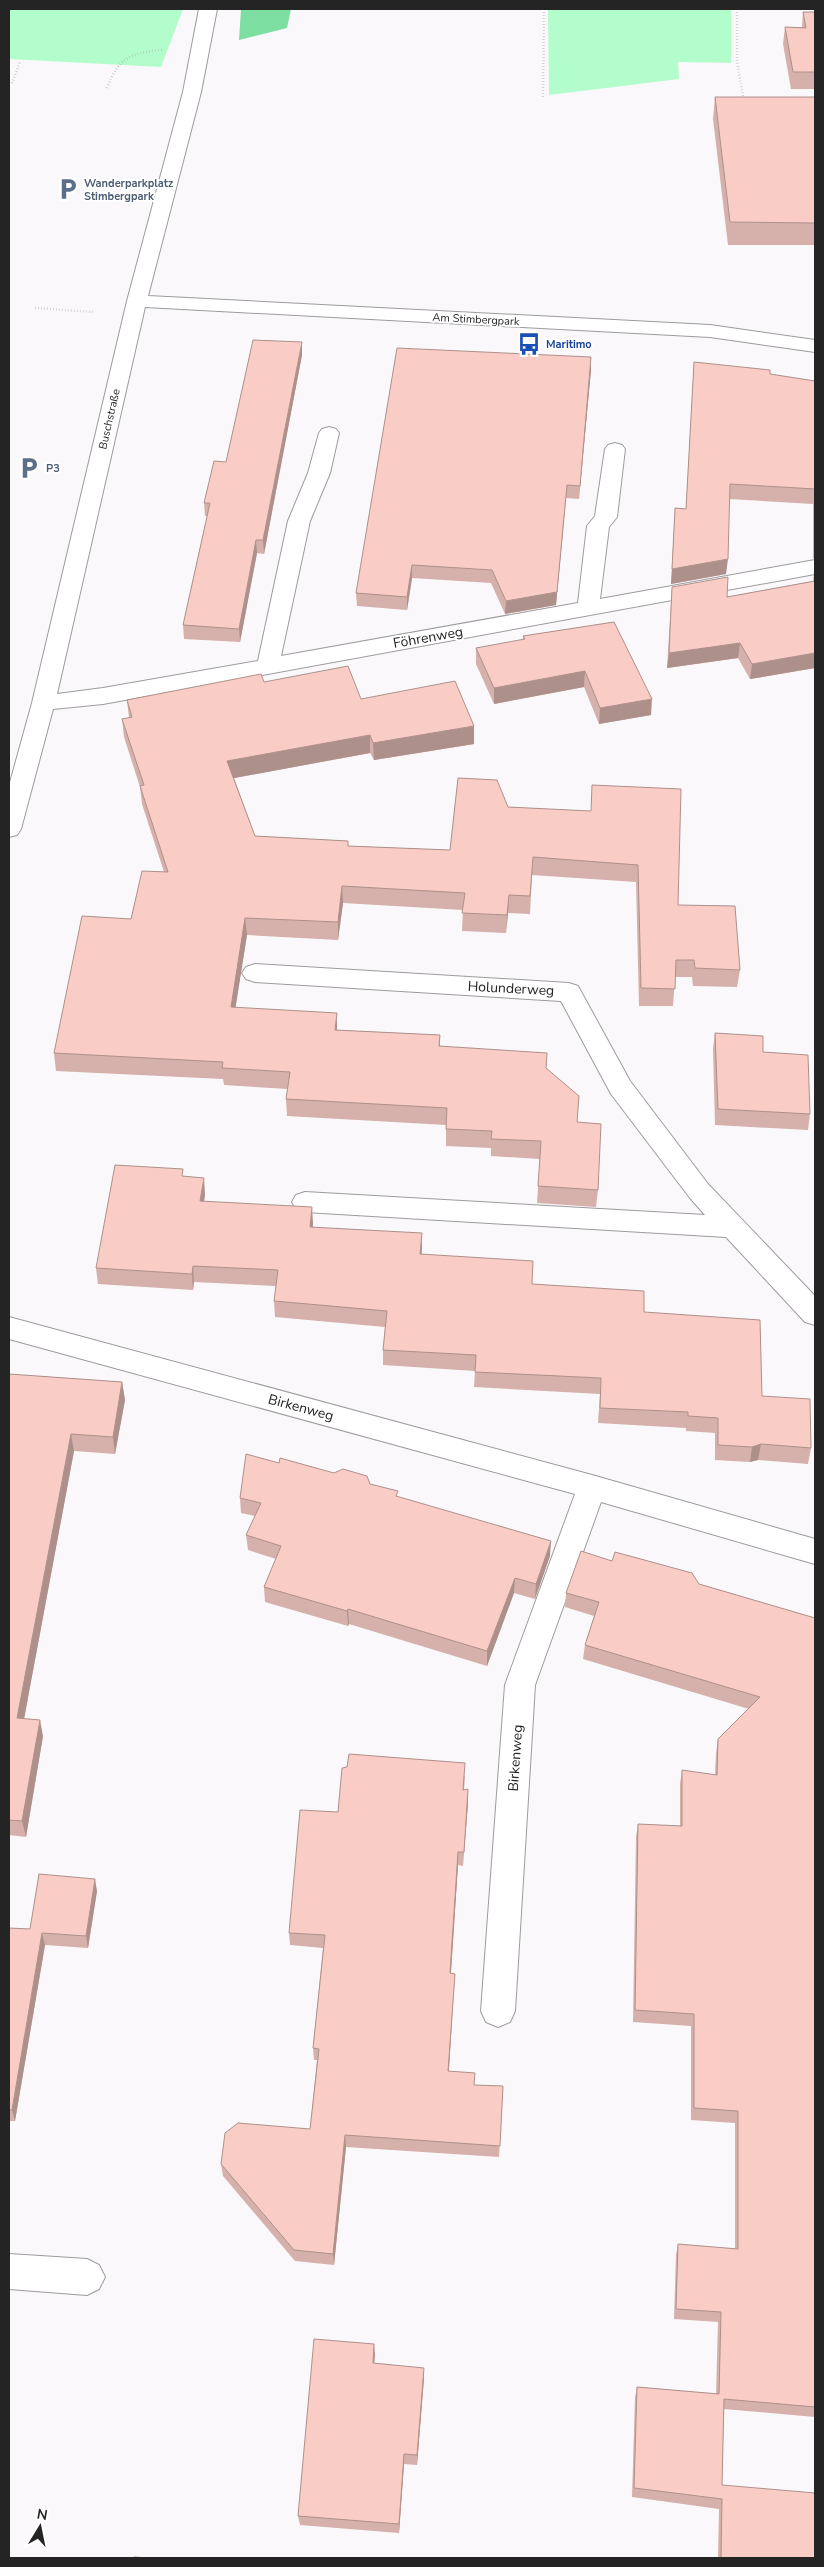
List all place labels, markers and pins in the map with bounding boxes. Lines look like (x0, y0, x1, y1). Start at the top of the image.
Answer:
parking icon: Wanderparkplatz Stimbergpark (55, 176, 81, 202)
place label: Wanderparkplatz Stimbergpark (84, 176, 173, 204)
bus stop icon: Maritimo (516, 331, 542, 357)
place label: Maritimo (546, 337, 592, 352)
parking icon: P3 (16, 455, 42, 481)
place label: P3 (46, 461, 60, 476)

